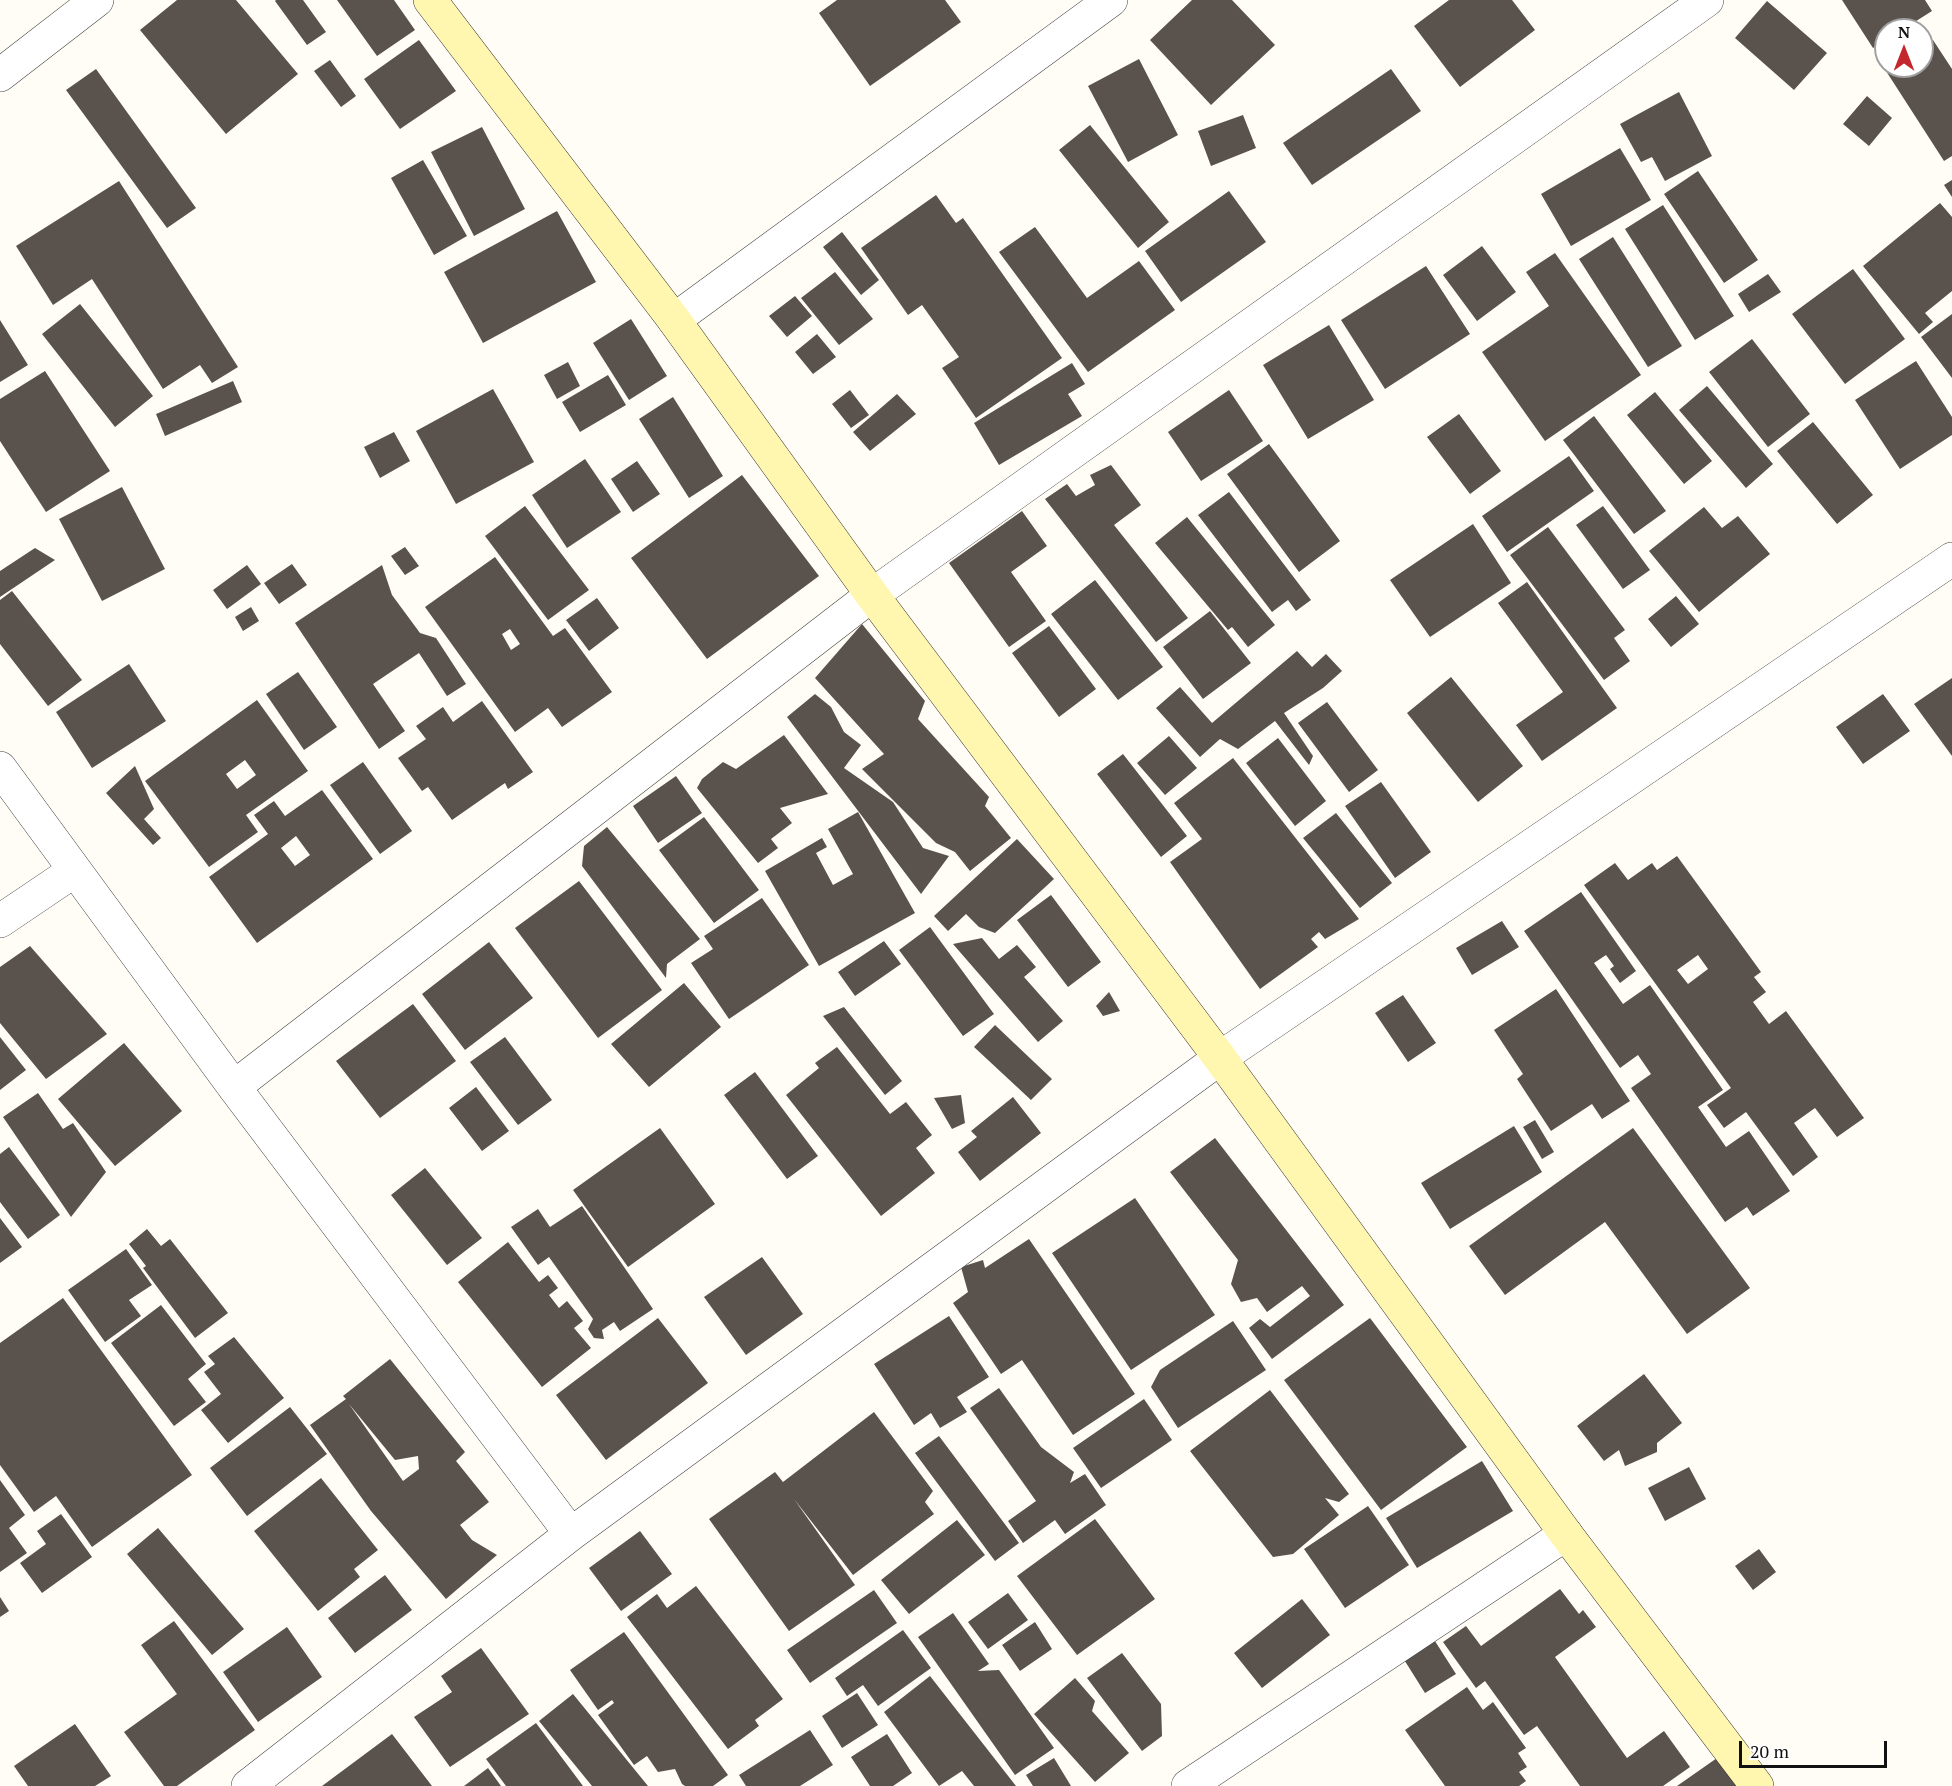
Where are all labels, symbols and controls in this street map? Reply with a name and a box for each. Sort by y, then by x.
north arrow [1874,18,1934,78]
text: N [1898,21,1910,43]
scale bar [1742,1729,1890,1767]
text: 20 m [1750,1739,1789,1763]

